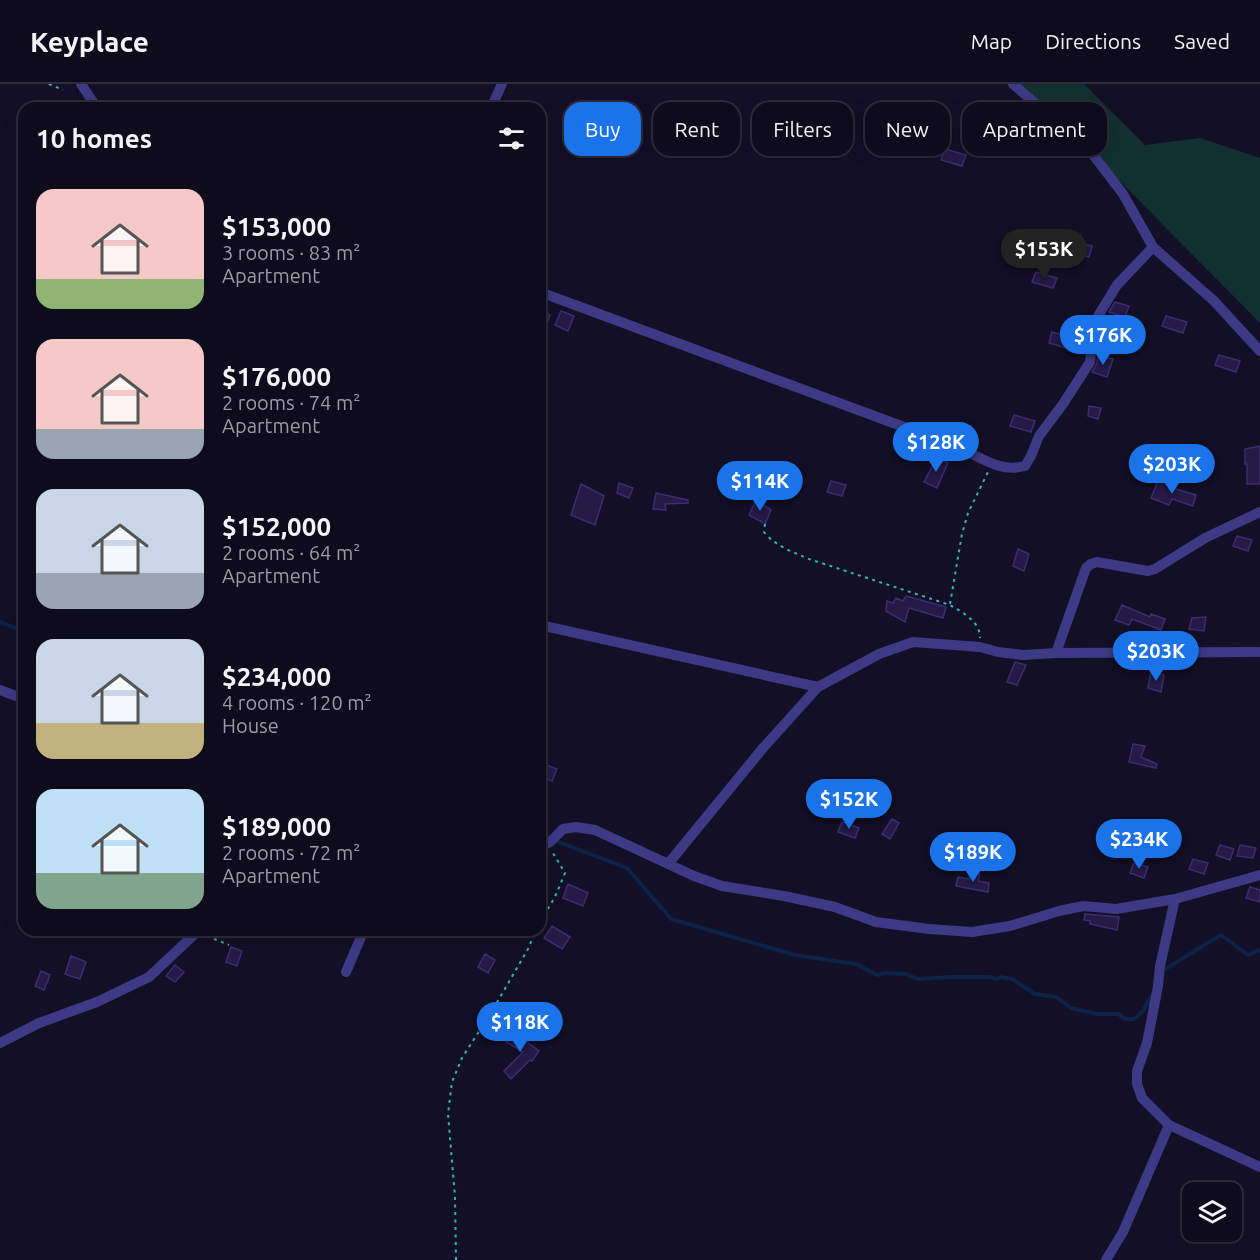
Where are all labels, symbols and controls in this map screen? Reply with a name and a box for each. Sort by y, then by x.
text: Keyplace [30,26,149,57]
text: Map [971,29,1012,53]
text: Directions [1045,29,1141,53]
text: Saved [1174,29,1230,53]
chip: Buy [564,102,641,156]
chip: Rent [653,102,740,156]
chip: Filters [752,102,853,156]
chip: New [865,102,950,156]
chip: Apartment [962,102,1107,156]
icon: filters [495,122,528,155]
text: 10 homes [36,124,152,153]
text: $153,000 [222,212,331,241]
icon: home [84,213,156,285]
pin: $153K [1002,229,1086,280]
text: $153K [1015,237,1073,260]
text: 3 rooms · 83 m² [222,241,360,264]
text: Apartment [222,264,320,287]
pin: $176K [1061,315,1145,366]
text: $176K [1074,323,1132,346]
text: $176,000 [222,362,331,391]
icon: home [84,363,156,435]
text: 2 rooms · 74 m² [222,391,360,414]
text: Apartment [222,414,320,437]
pin: $128K [894,422,978,473]
text: $128K [907,430,965,453]
pin: $203K [1130,444,1214,495]
text: $203K [1143,452,1201,475]
pin: $114K [718,461,802,512]
text: $114K [731,469,789,492]
text: $152,000 [222,512,331,541]
icon: home [84,513,156,585]
text: 2 rooms · 64 m² [222,541,360,564]
text: Apartment [222,564,320,587]
pin: $203K [1114,631,1198,682]
text: $203K [1127,639,1185,662]
text: $234,000 [222,662,331,691]
icon: home [84,663,156,735]
text: 4 rooms · 120 m² [222,691,372,714]
text: House [222,714,279,737]
pin: $152K [807,779,891,830]
text: $152K [820,787,878,810]
text: $189,000 [222,812,331,841]
icon: home [84,813,156,885]
pin: $234K [1097,819,1181,870]
text: $234K [1110,827,1168,850]
pin: $189K [931,832,1015,883]
text: $189K [944,840,1002,863]
text: 2 rooms · 72 m² [222,841,360,864]
text: Apartment [222,864,320,887]
pin: $118K [478,1002,562,1053]
text: $118K [491,1010,549,1033]
map controls [1182,1182,1242,1242]
button: layers [1182,1182,1242,1242]

